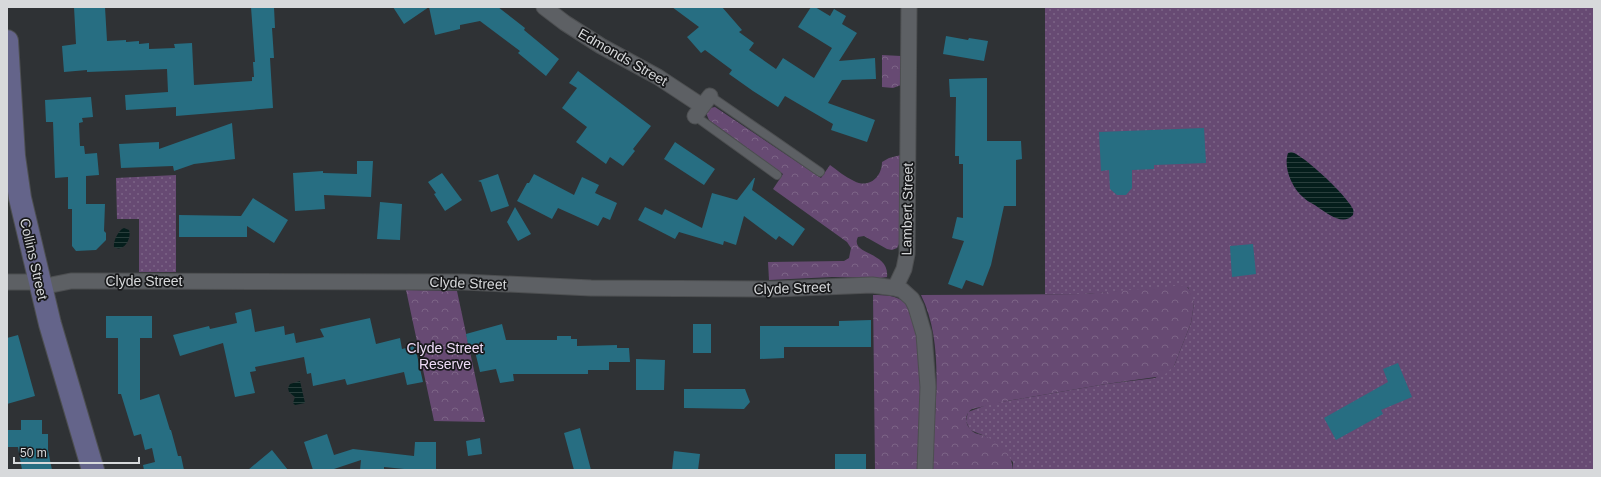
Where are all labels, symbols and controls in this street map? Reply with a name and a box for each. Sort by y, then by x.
street label: Edmonds Street [576,25,671,89]
street label: Lambert Street [898,162,916,255]
street label: Collins Street [17,217,51,301]
street label: Clyde Street [105,273,183,289]
street label: Clyde Street [429,274,507,292]
street label: Clyde Street [753,279,831,297]
park label: Clyde Street Reserve [406,340,484,372]
scale bar [14,439,139,465]
text: 50 m [20,446,47,460]

